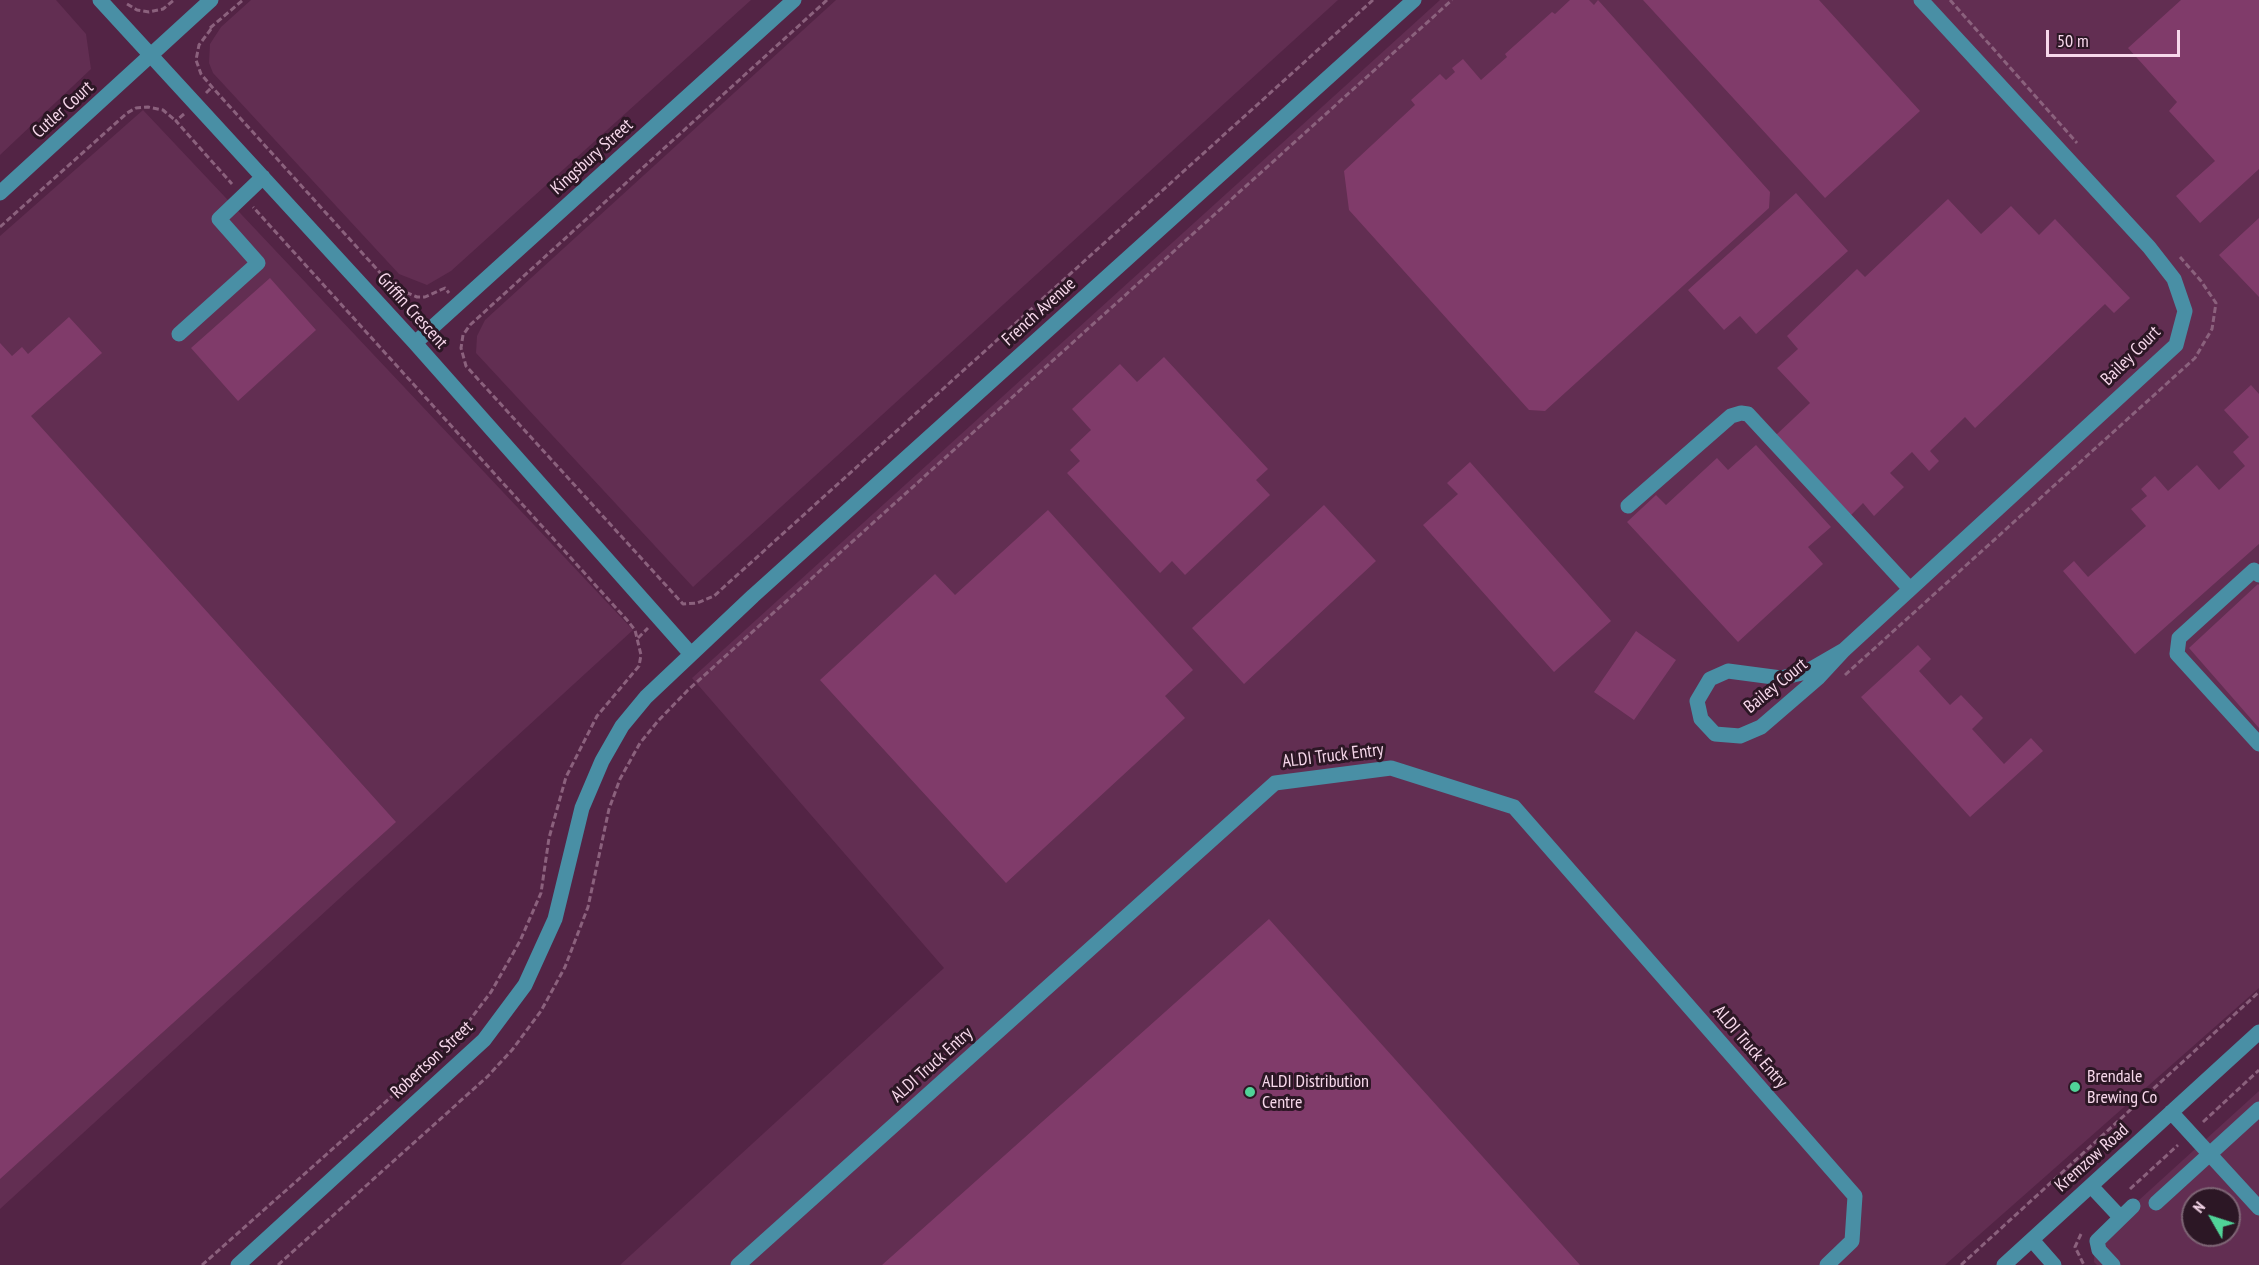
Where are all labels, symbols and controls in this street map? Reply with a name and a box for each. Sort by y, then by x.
scale bar [2049,18,2182,56]
text: 50 m [2057,29,2089,52]
street label: Cutler Court [28,77,98,143]
street label: Kingsbury Street [547,115,637,199]
street label: Griffin Crescent [372,269,452,353]
street label: French Avenue [998,273,1080,351]
street label: Bailey Court [2097,322,2165,390]
street label: Bailey Court [1740,654,1812,718]
street label: ALDI Truck Entry [1281,739,1385,773]
street label: ALDI Truck Entry [1708,1001,1792,1093]
street label: Robertson Street [387,1017,477,1103]
street label: ALDI Truck Entry [887,1023,977,1107]
place label: Brendale Brewing Co [2087,1066,2157,1108]
place label: ALDI Distribution Centre [1262,1071,1369,1114]
marker: Brendale Brewing Co [2068,1080,2082,1094]
marker: ALDI Distribution Centre [1243,1085,1257,1099]
street label: Kremzow Road [2051,1119,2133,1197]
north arrow [2181,1187,2241,1247]
text: N [2188,1197,2209,1217]

